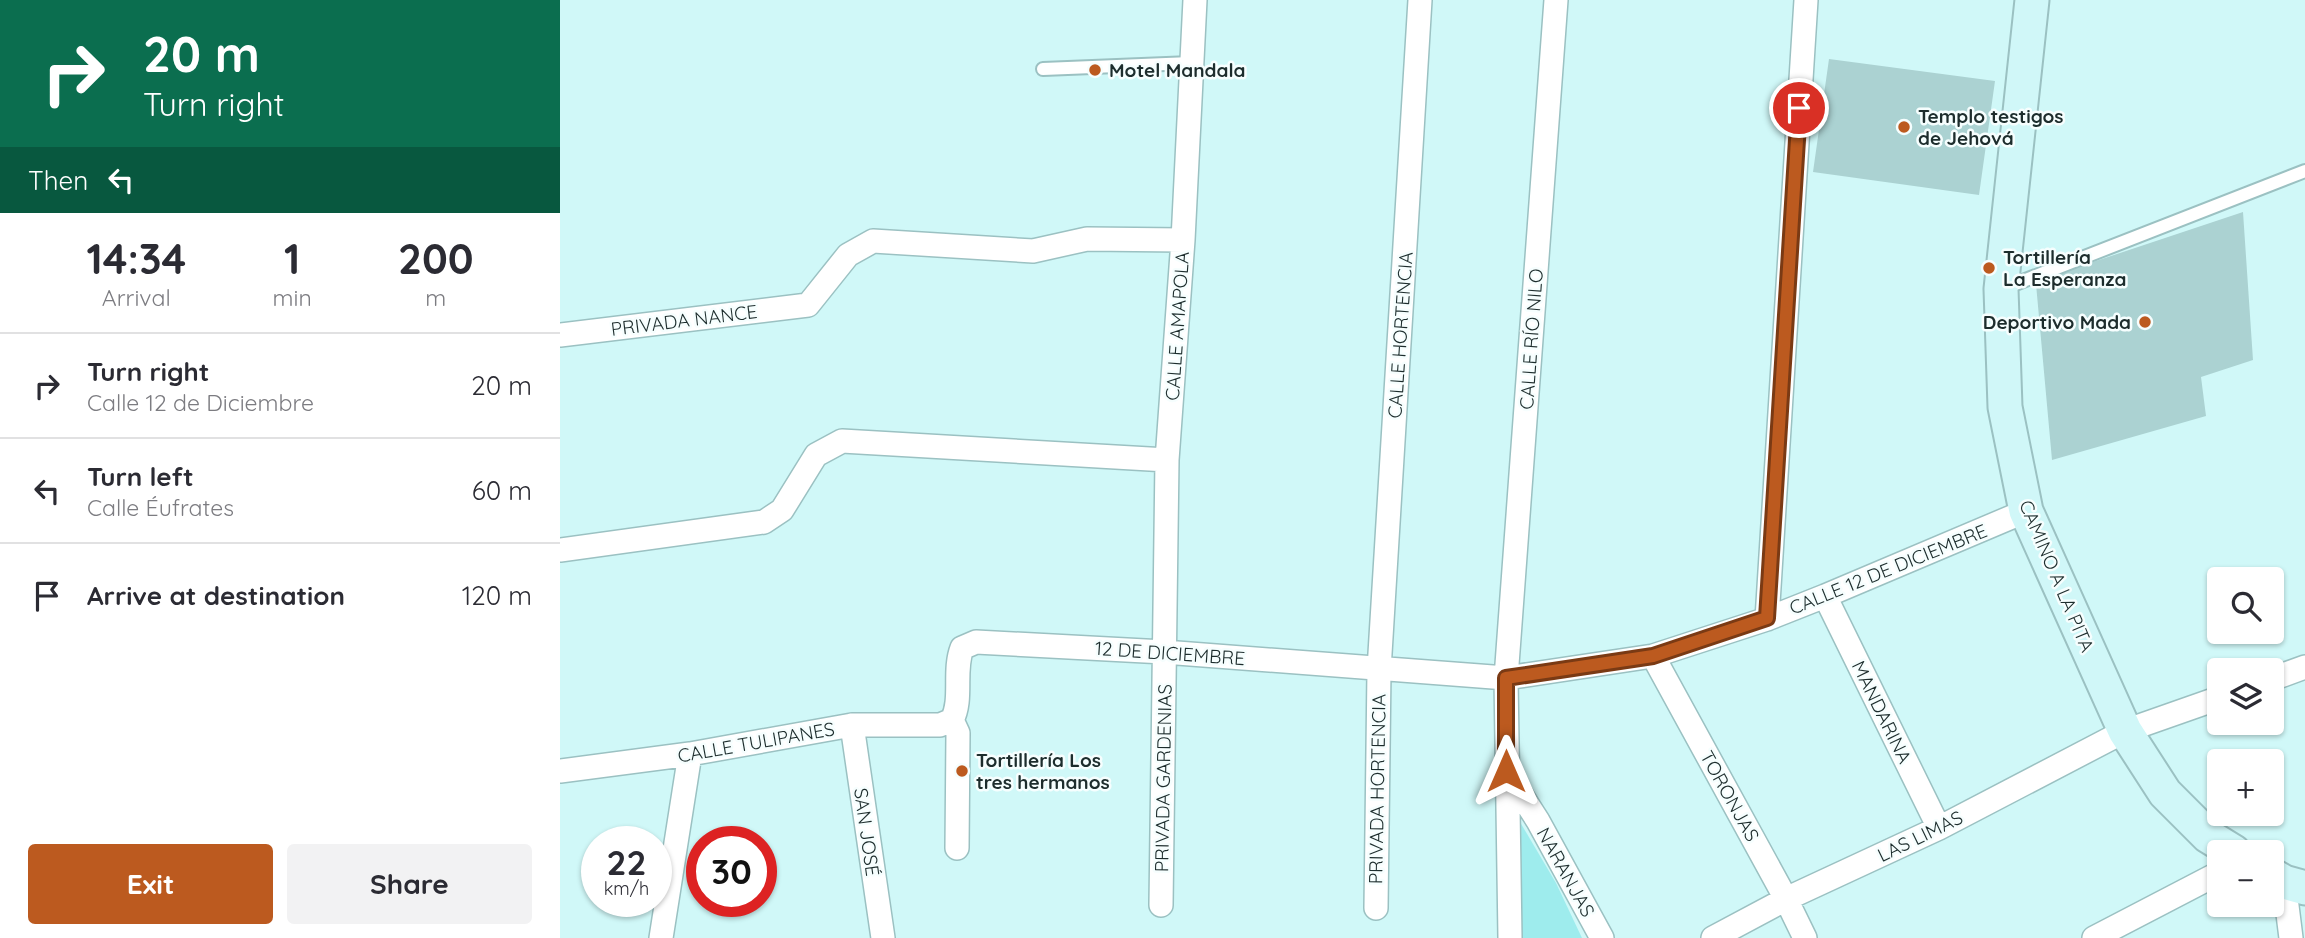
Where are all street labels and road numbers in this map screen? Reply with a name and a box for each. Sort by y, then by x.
street label: CALLE AMAPOLA [1160,251,1194,401]
street label: CALLE HORTENCIA [1382,251,1418,419]
street label: CALLE RÍO NILO [1514,268,1548,410]
street label: PRIVADA NANCE [609,299,759,341]
street label: CAMINO A LA PITA [2014,496,2100,656]
street label: CALLE 12 DE DICIEMBRE [1786,518,1990,620]
street label: 12 DE DICIEMBRE [1094,636,1246,670]
street label: MANDARINA [1847,657,1917,767]
street label: PRIVADA GARDENIAS [1149,684,1177,872]
street label: PRIVADA HORTENCIA [1363,694,1391,884]
street label: CALLE TULIPANES [676,716,836,768]
street label: TORONJAS [1695,746,1765,846]
street label: SAN JOSÉ [849,786,885,878]
street label: LAS LIMAS [1873,805,1967,867]
street label: NARANJAS [1532,823,1600,921]

